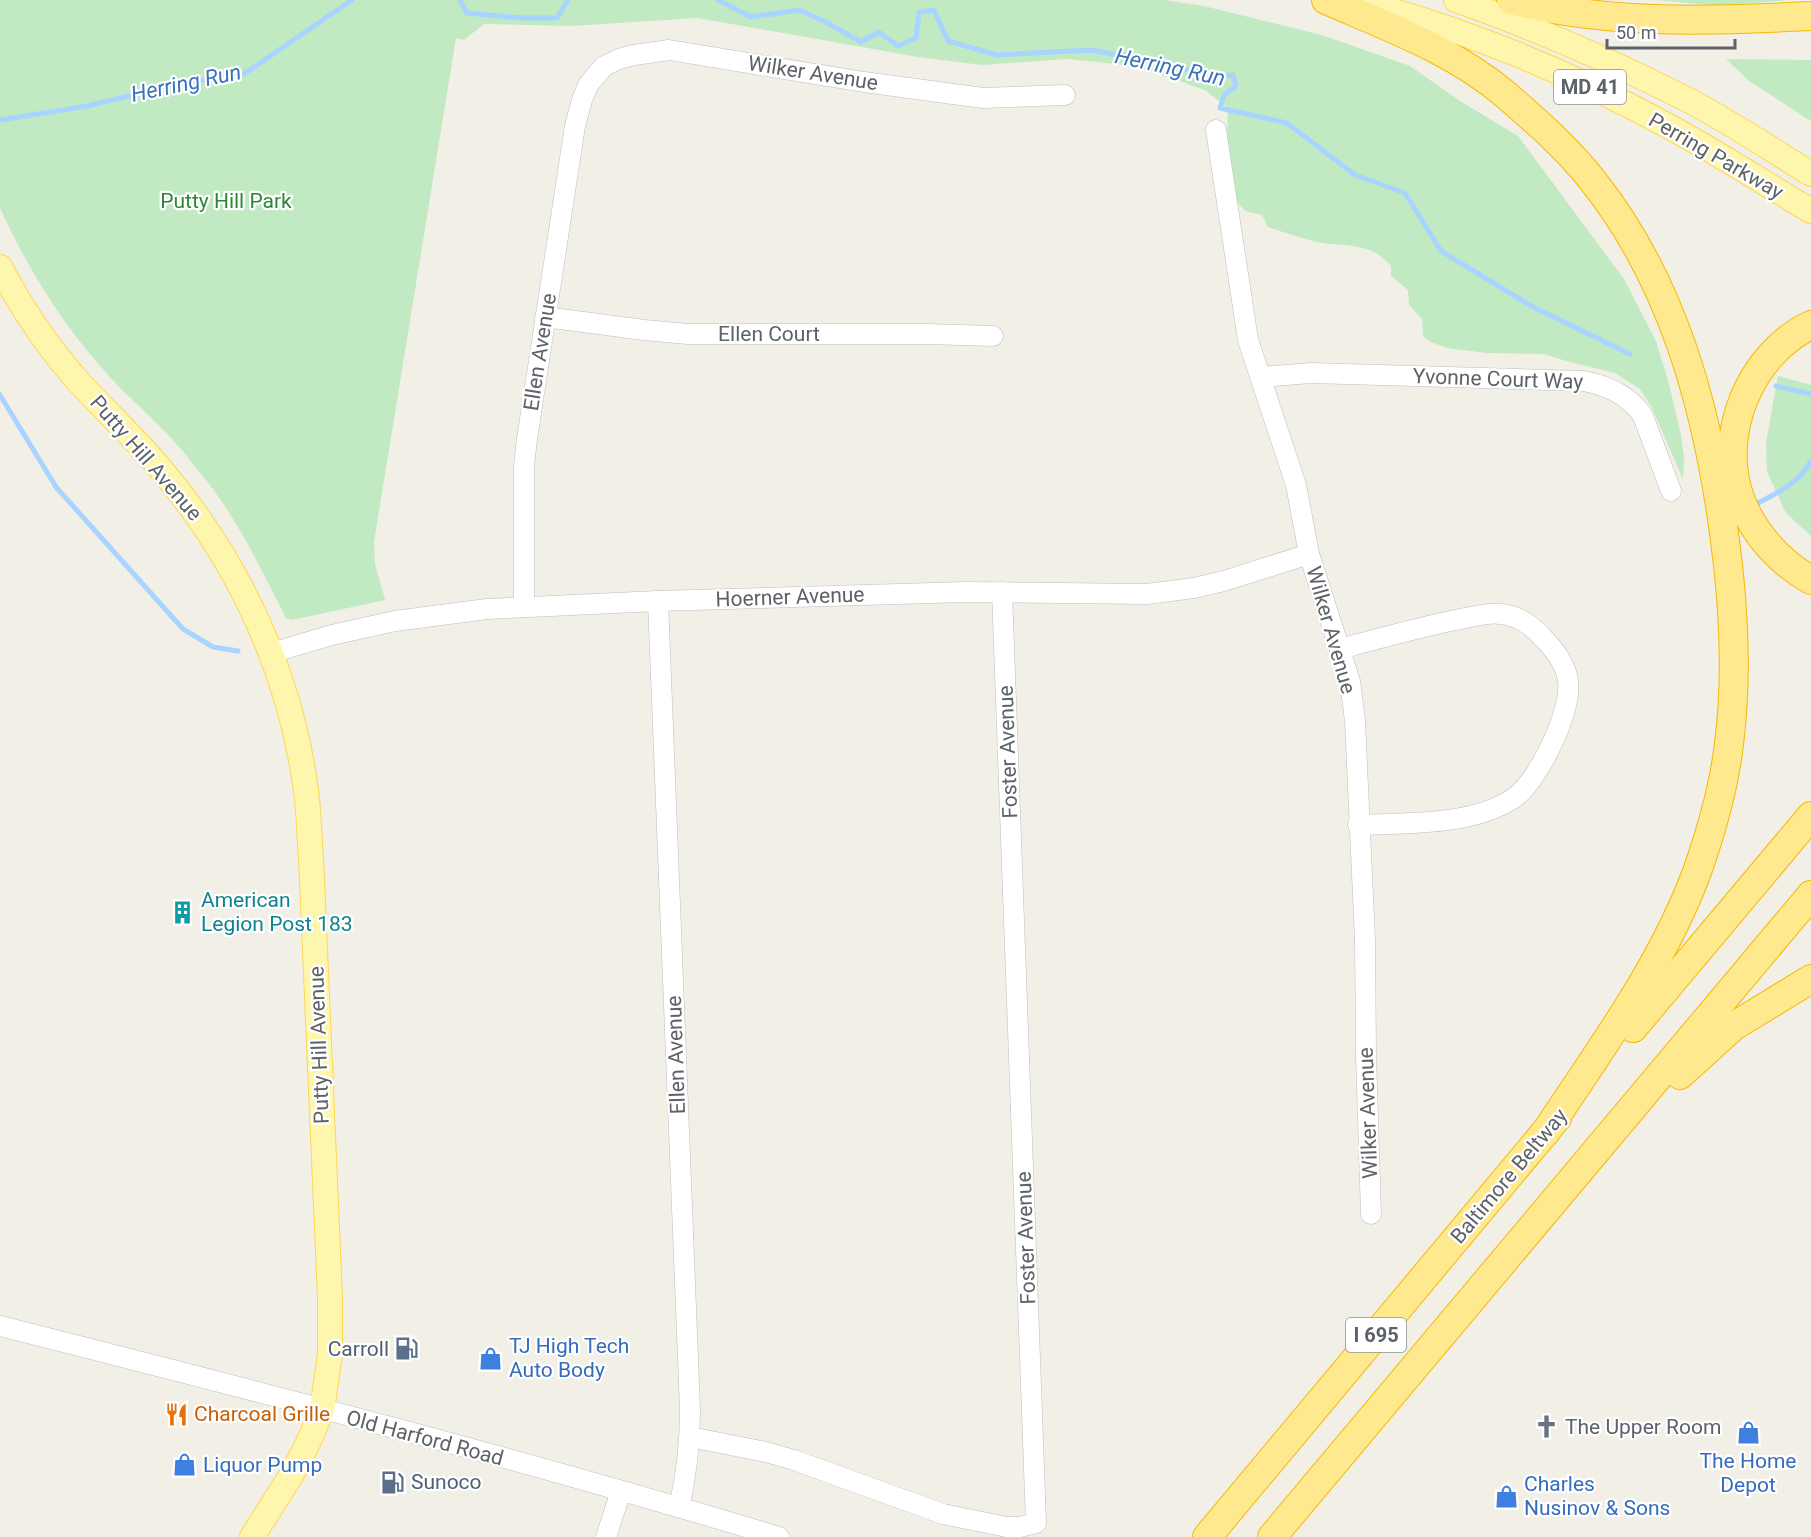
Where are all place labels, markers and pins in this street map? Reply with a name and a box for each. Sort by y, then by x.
place label: American Legion Post 183 [201,888,353,936]
building icon: American Legion Post 183 [170,899,196,925]
place label: TJ High Tech Auto Body [509,1334,629,1382]
fuel station icon: Carroll [394,1336,420,1362]
place label: Carroll [328,1337,389,1361]
shop icon: TJ High Tech Auto Body [478,1345,504,1371]
restaurant icon: Charcoal Grille [163,1401,189,1427]
place label: Charcoal Grille [194,1402,330,1426]
church icon: The Upper Room [1534,1414,1560,1440]
place label: The Upper Room [1565,1415,1721,1439]
shop icon: The Home Depot [1735,1420,1761,1446]
place label: The Home Depot [1700,1449,1796,1497]
shop icon: Liquor Pump [172,1452,198,1478]
place label: Liquor Pump [203,1453,322,1477]
fuel station icon: Sunoco [380,1469,406,1495]
place label: Sunoco [411,1470,482,1494]
place label: Charles Nusinov & Sons [1524,1472,1670,1520]
shop icon: Charles Nusinov & Sons [1493,1483,1519,1509]

